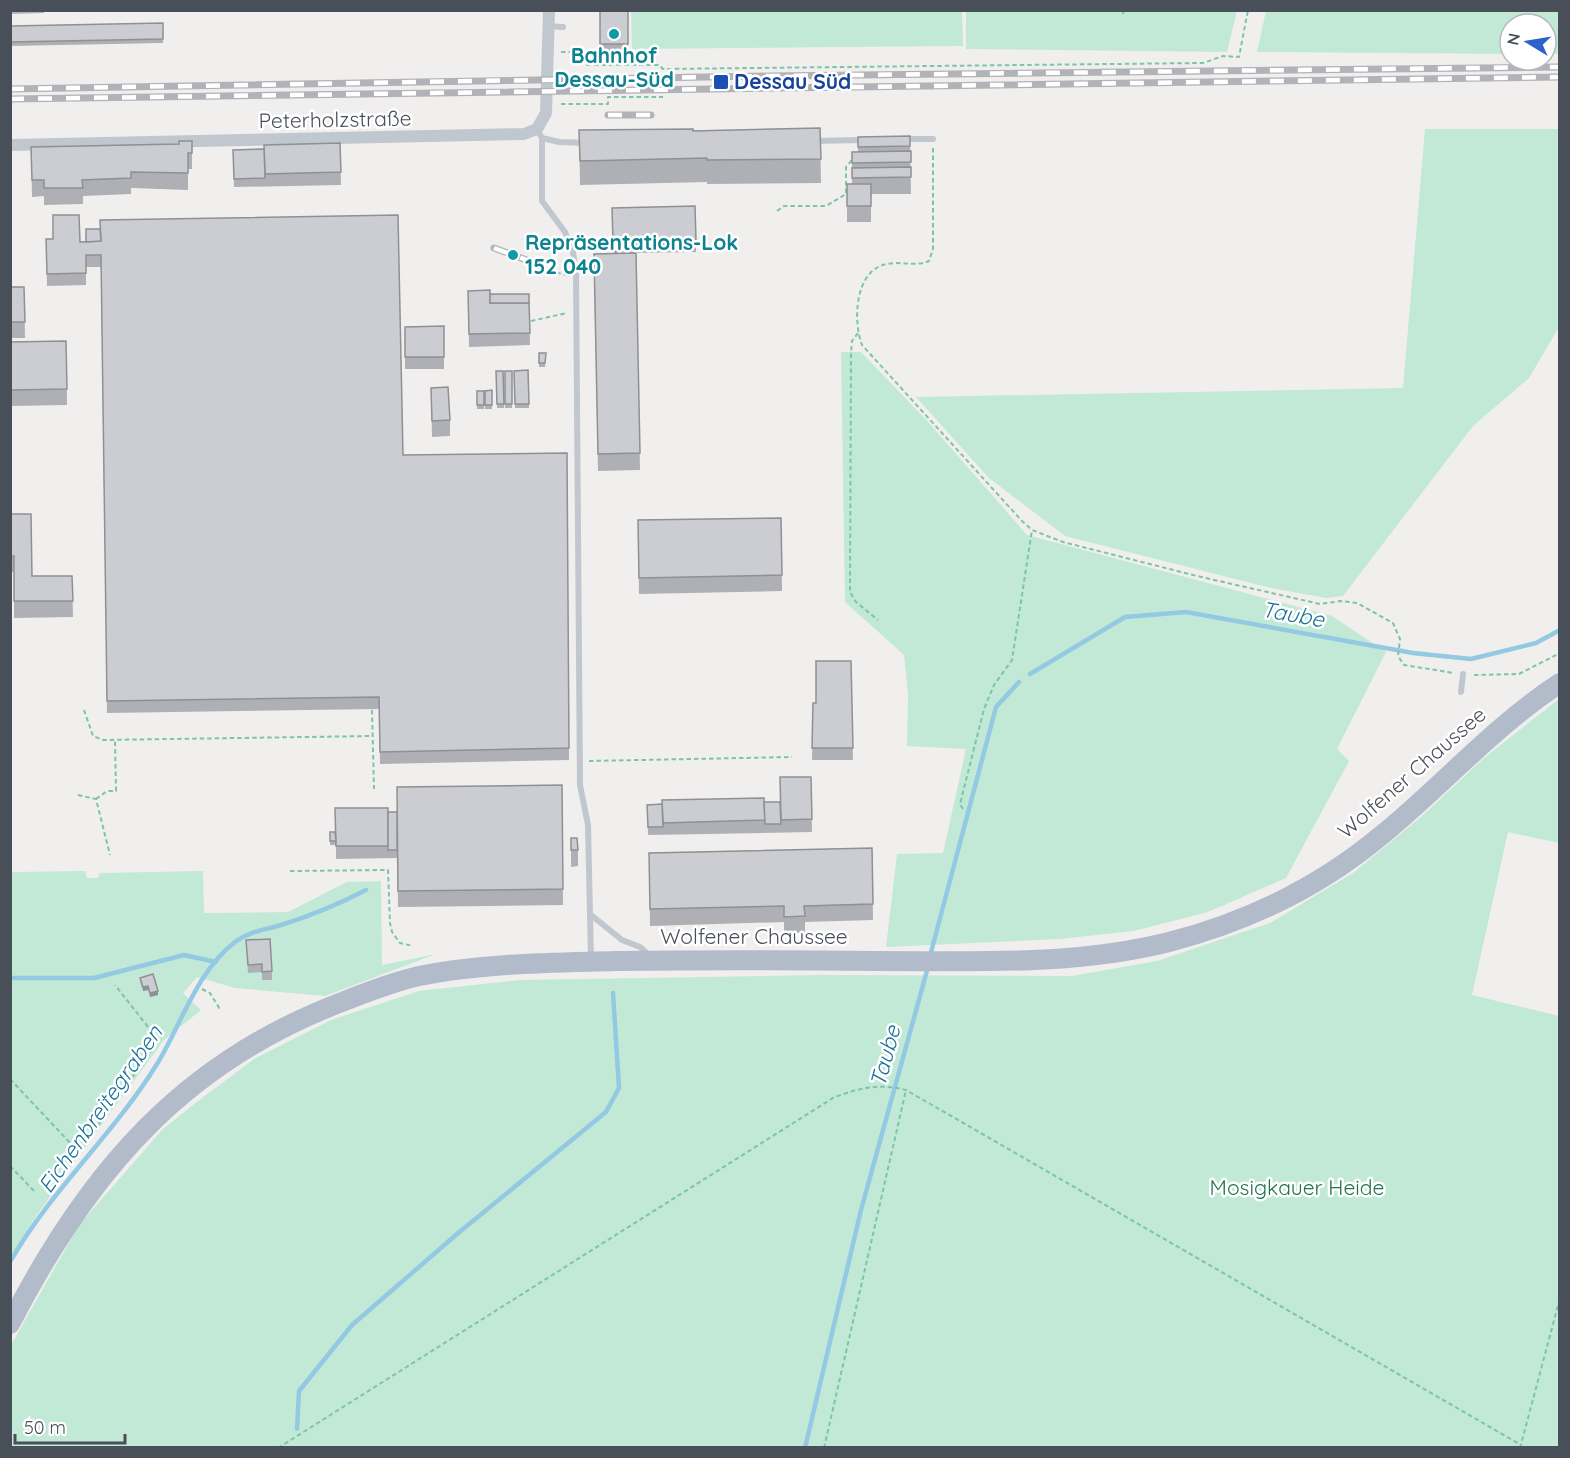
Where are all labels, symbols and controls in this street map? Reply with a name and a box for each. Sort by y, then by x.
north arrow [1498,12,1558,72]
marker: Bahnhof Dessau-Süd [607,27,621,41]
text: N [1502,31,1524,47]
place label: Bahnhof Dessau-Süd [554,42,674,92]
place label: Dessau Süd [734,68,851,94]
marker: Dessau Süd [712,73,730,91]
street label: Peterholzstraße [258,105,412,133]
place label: Repräsentations-Lok 152 040 [525,229,738,279]
marker: Repräsentations-Lok 152 040 [506,248,520,262]
water label: Taube [1260,595,1328,633]
street label: Wolfener Chaussee [1332,701,1491,844]
street label: Wolfener Chaussee [660,923,848,949]
water label: Eichenbreitegraben [32,1019,169,1198]
water label: Taube [863,1021,907,1090]
park label: Mosigkauer Heide [1210,1174,1384,1200]
scale bar [15,1407,124,1445]
text: 50 m [24,1416,66,1439]

